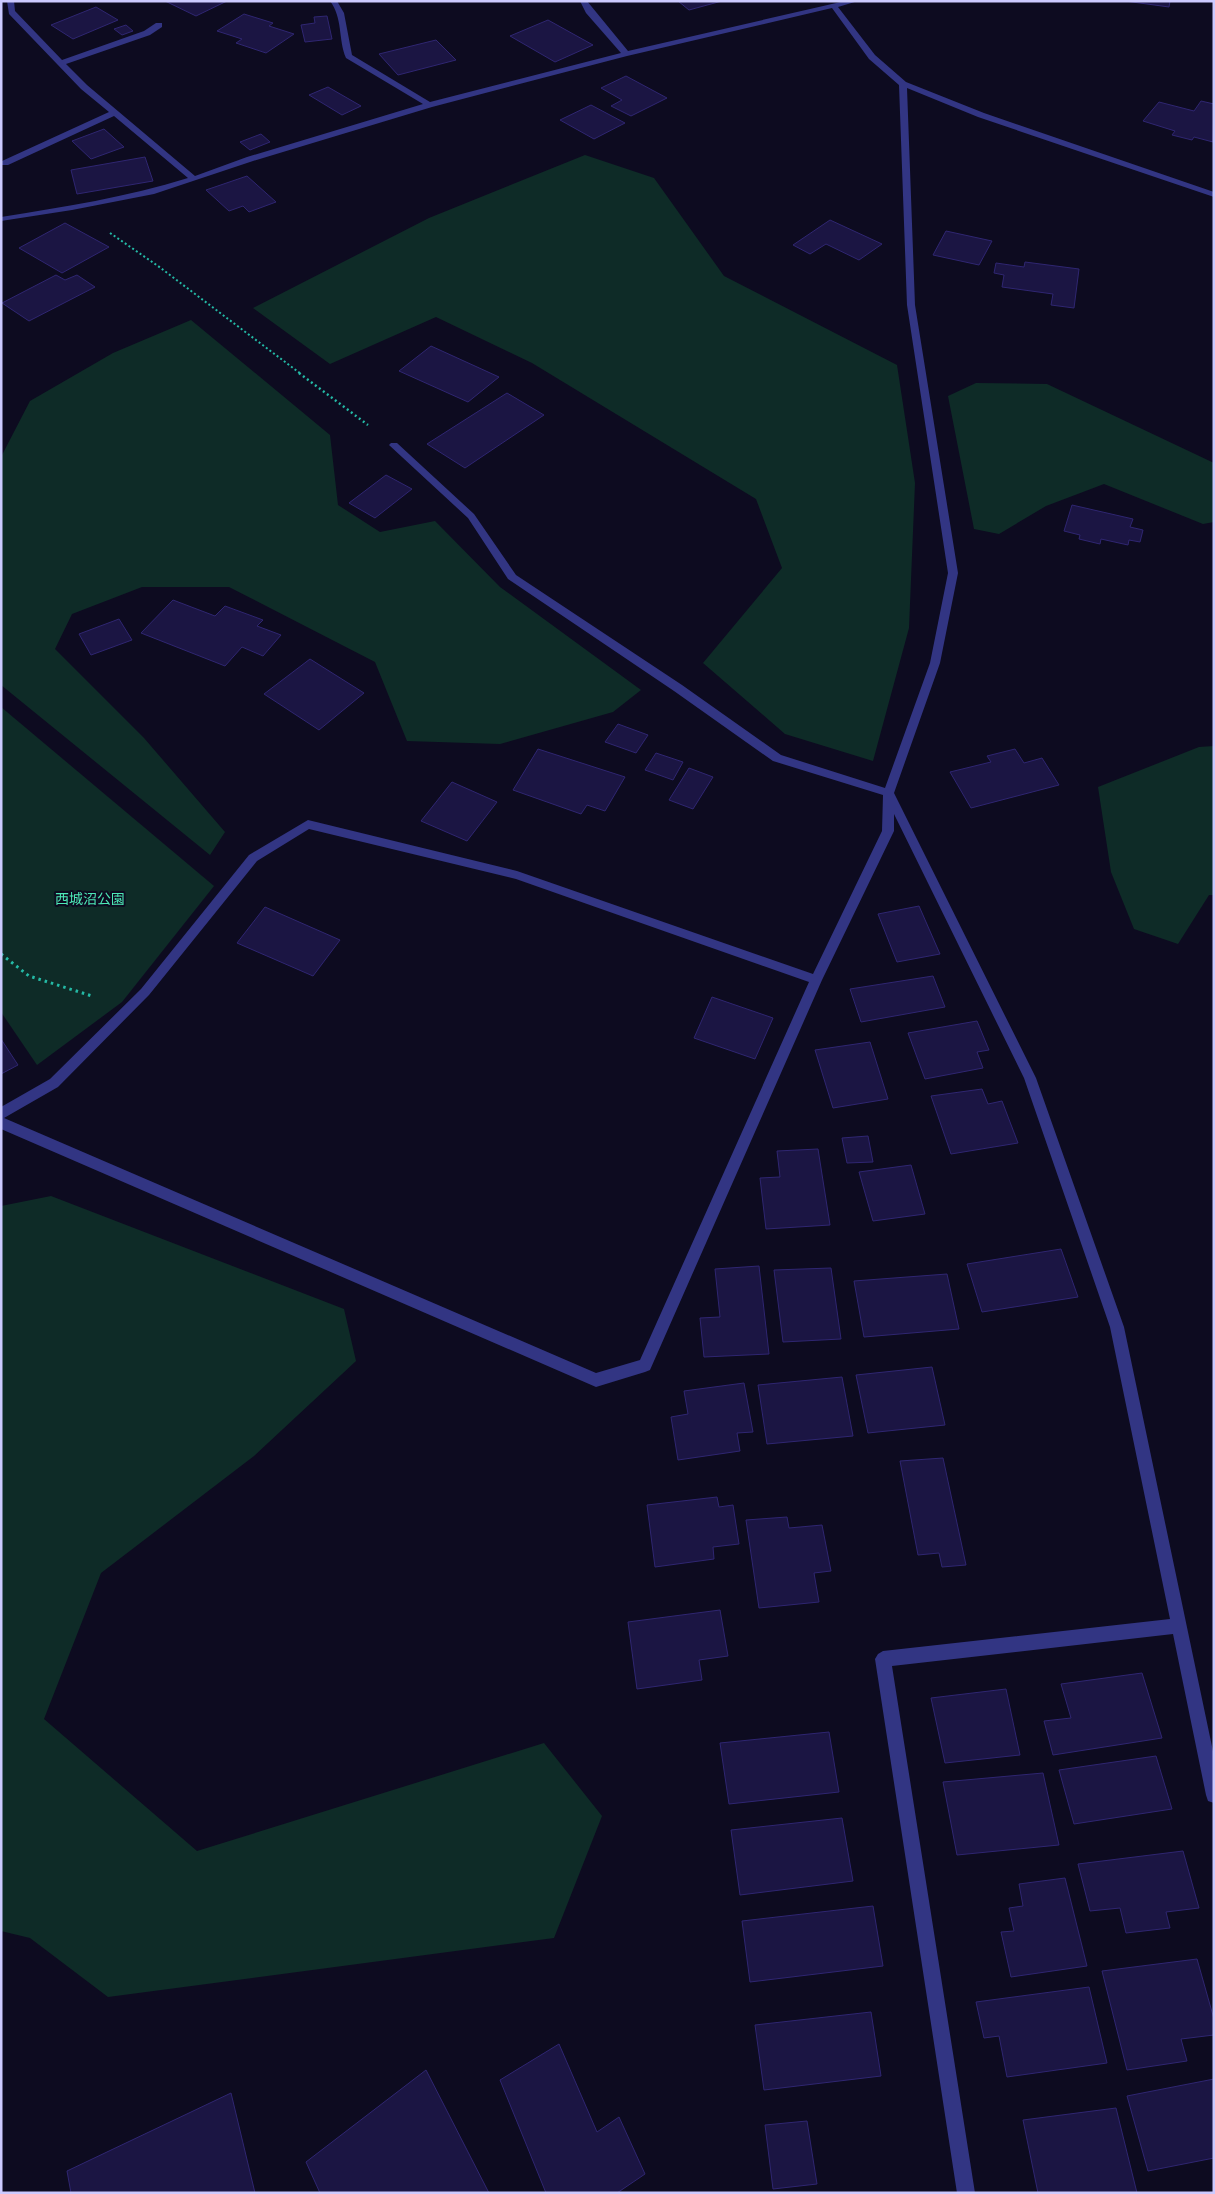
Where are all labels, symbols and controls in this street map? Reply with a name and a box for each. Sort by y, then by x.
park label: 西城沼公園 [55,890,125,908]

